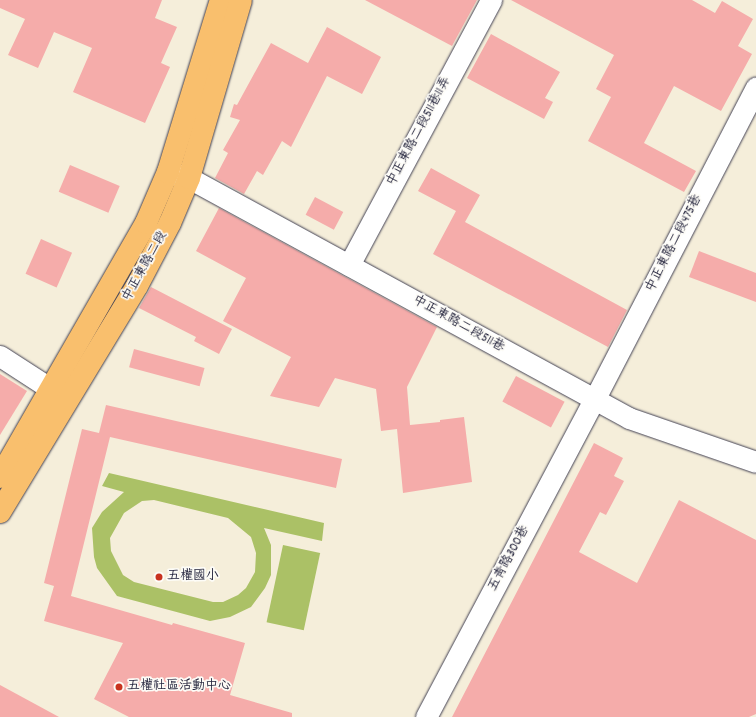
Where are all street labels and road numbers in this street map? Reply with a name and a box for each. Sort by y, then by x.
street label: 中正東路二段511巷11弄 [385,75,455,189]
street label: 中正東路二段475巷 [644,193,706,295]
street label: 中正東路二段 [120,229,172,305]
street label: 中正東路二段511巷 [409,293,507,357]
street label: 五青路300巷 [486,524,534,594]

